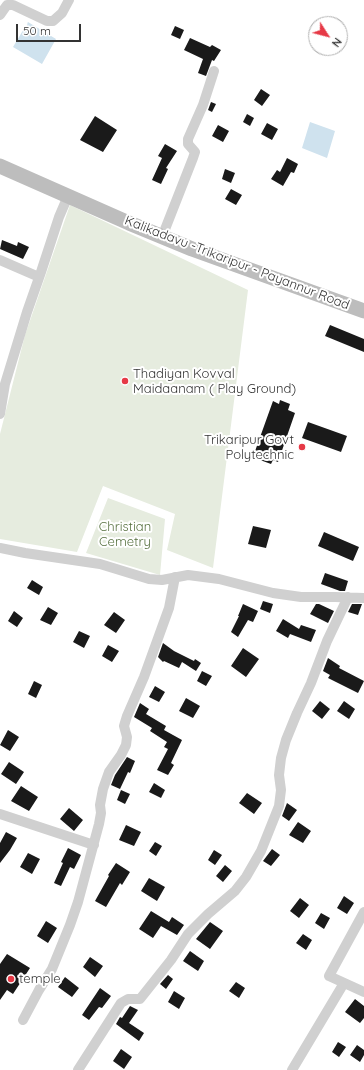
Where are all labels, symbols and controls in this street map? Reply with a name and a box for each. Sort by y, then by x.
scale bar [18,16,83,42]
north arrow [308,16,348,56]
text: 50 m [23,23,51,38]
text: N [329,35,345,50]
street label: Kalikadavu -Trikaripur - Payannur Road [122,213,352,313]
place label: Thadiyan Kovval Maidaanam ( Play Ground) [133,366,296,397]
marker: Thadiyan Kovval Maidaanam ( Play Ground) [120,376,130,386]
place label: Trikaripur Govt Polytechnic [204,432,294,463]
marker: Trikaripur Govt Polytechnic [297,442,307,452]
park label: Christian Cemetry [99,519,151,550]
place label: temple [19,971,61,987]
marker: temple [6,974,16,984]

